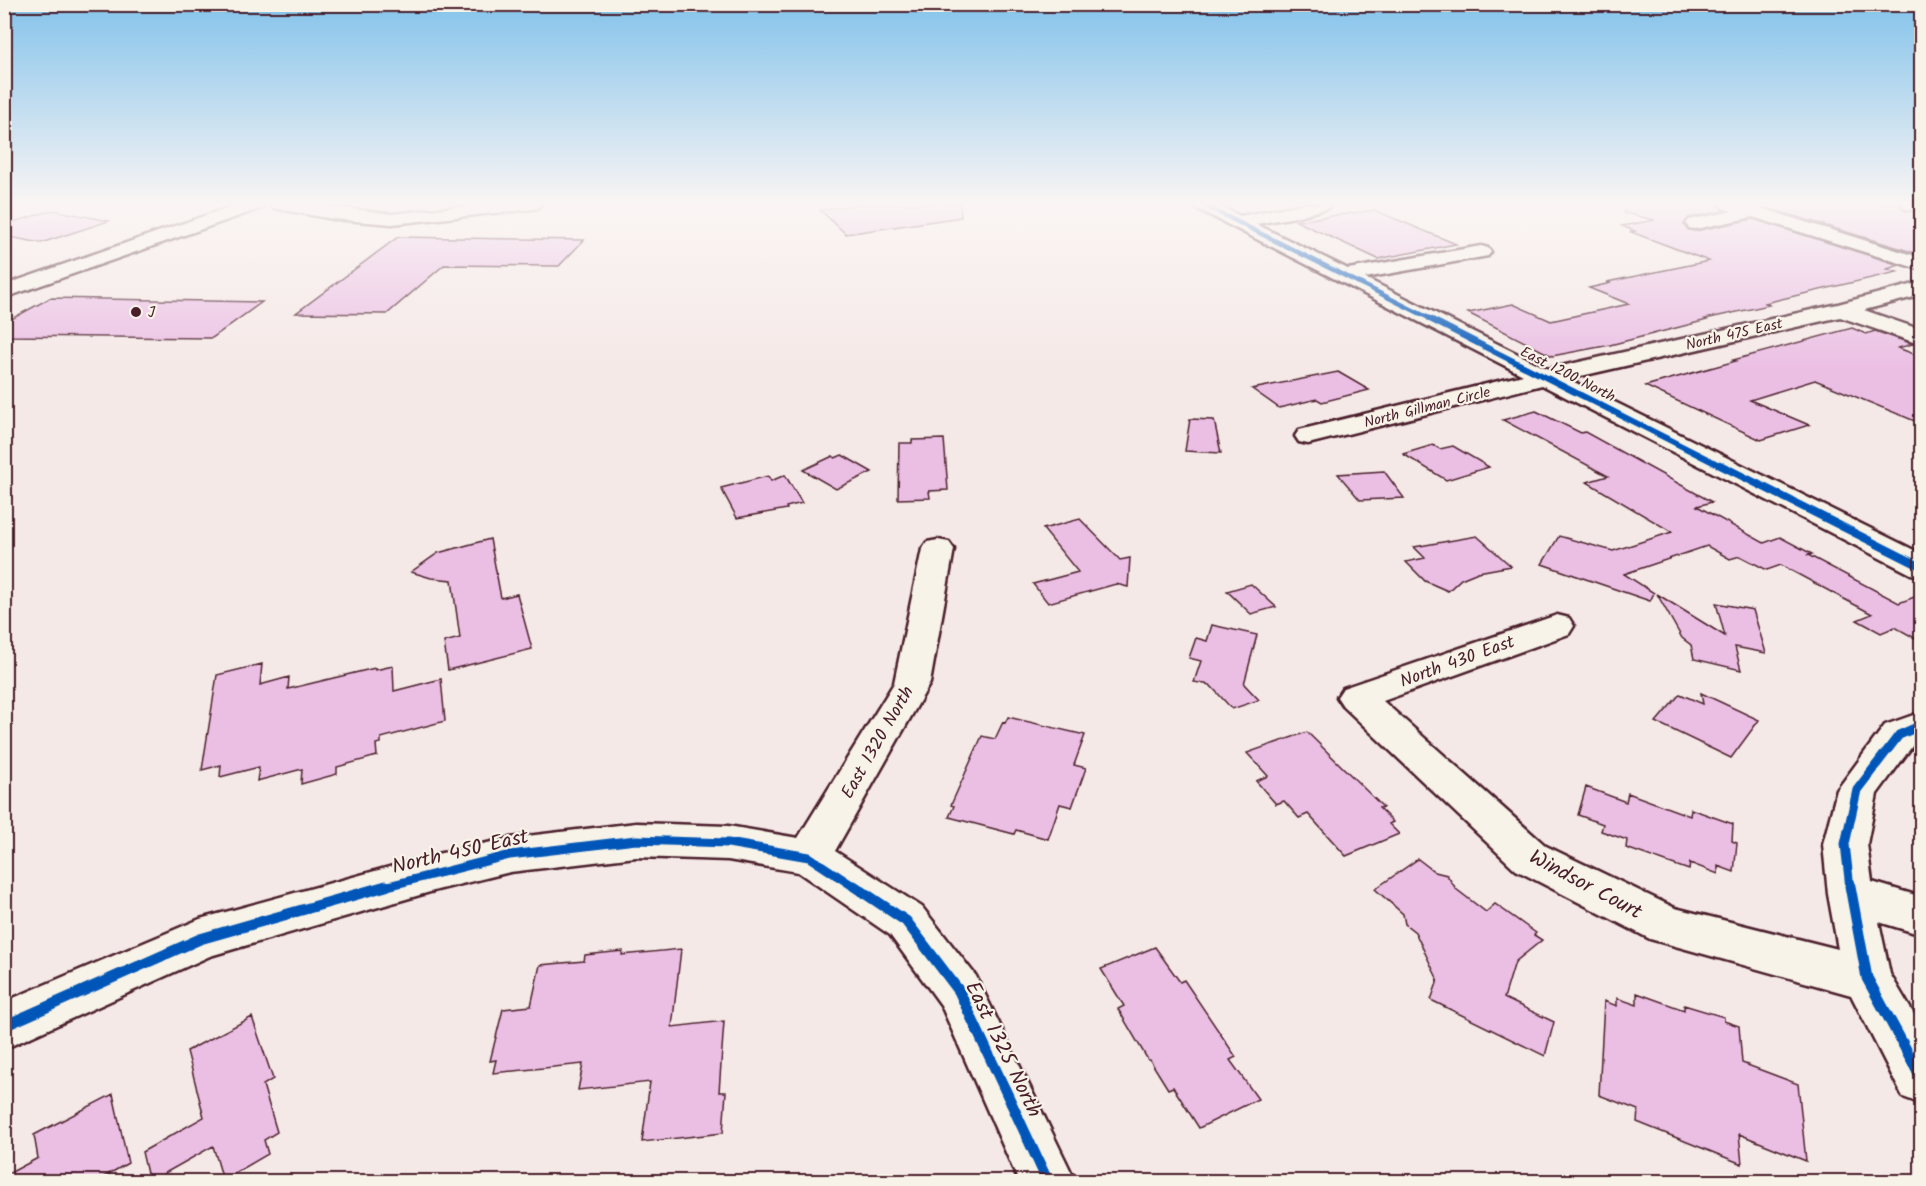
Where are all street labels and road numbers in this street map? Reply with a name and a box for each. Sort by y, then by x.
street label: North 475 East [1683,312,1785,358]
street label: East 1200 North [1516,341,1619,409]
street label: North Gillman Circle [1362,381,1493,435]
street label: North 430 East [1396,628,1520,697]
street label: East 1320 North [834,681,922,805]
street label: North 450 East [389,821,533,884]
street label: Windsor Court [1523,842,1649,929]
street label: East 1325 North [955,976,1050,1123]

